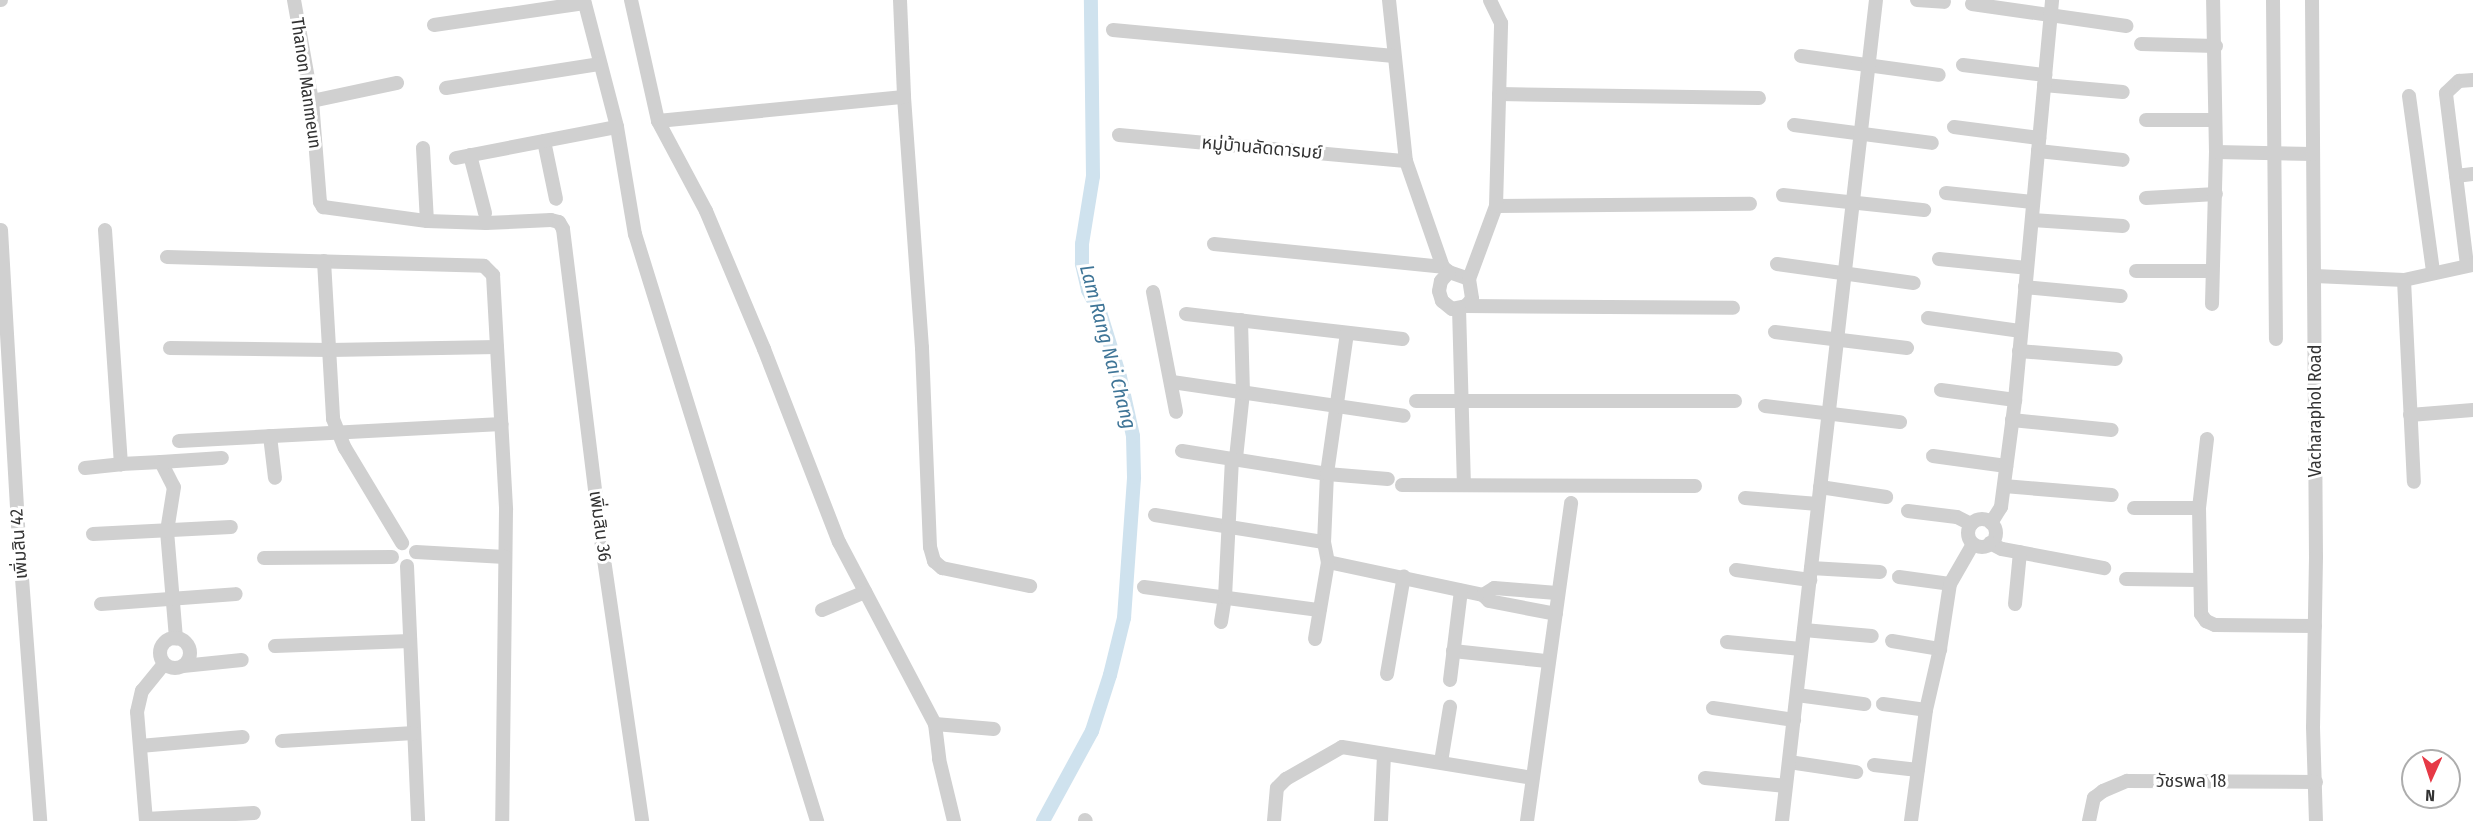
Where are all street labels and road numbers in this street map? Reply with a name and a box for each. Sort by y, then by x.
street label: Thanon Manmeun [286,16,326,150]
street label: หมู่บ้านลัดดารมย์ [1201,132,1323,164]
street label: Vacharaphol Road [2304,345,2326,477]
street label: เพิ่มสิน 36 [584,489,616,563]
street label: เพิ่มสิน 42 [6,508,32,580]
street label: วัชรพล 18 [2156,770,2226,792]

